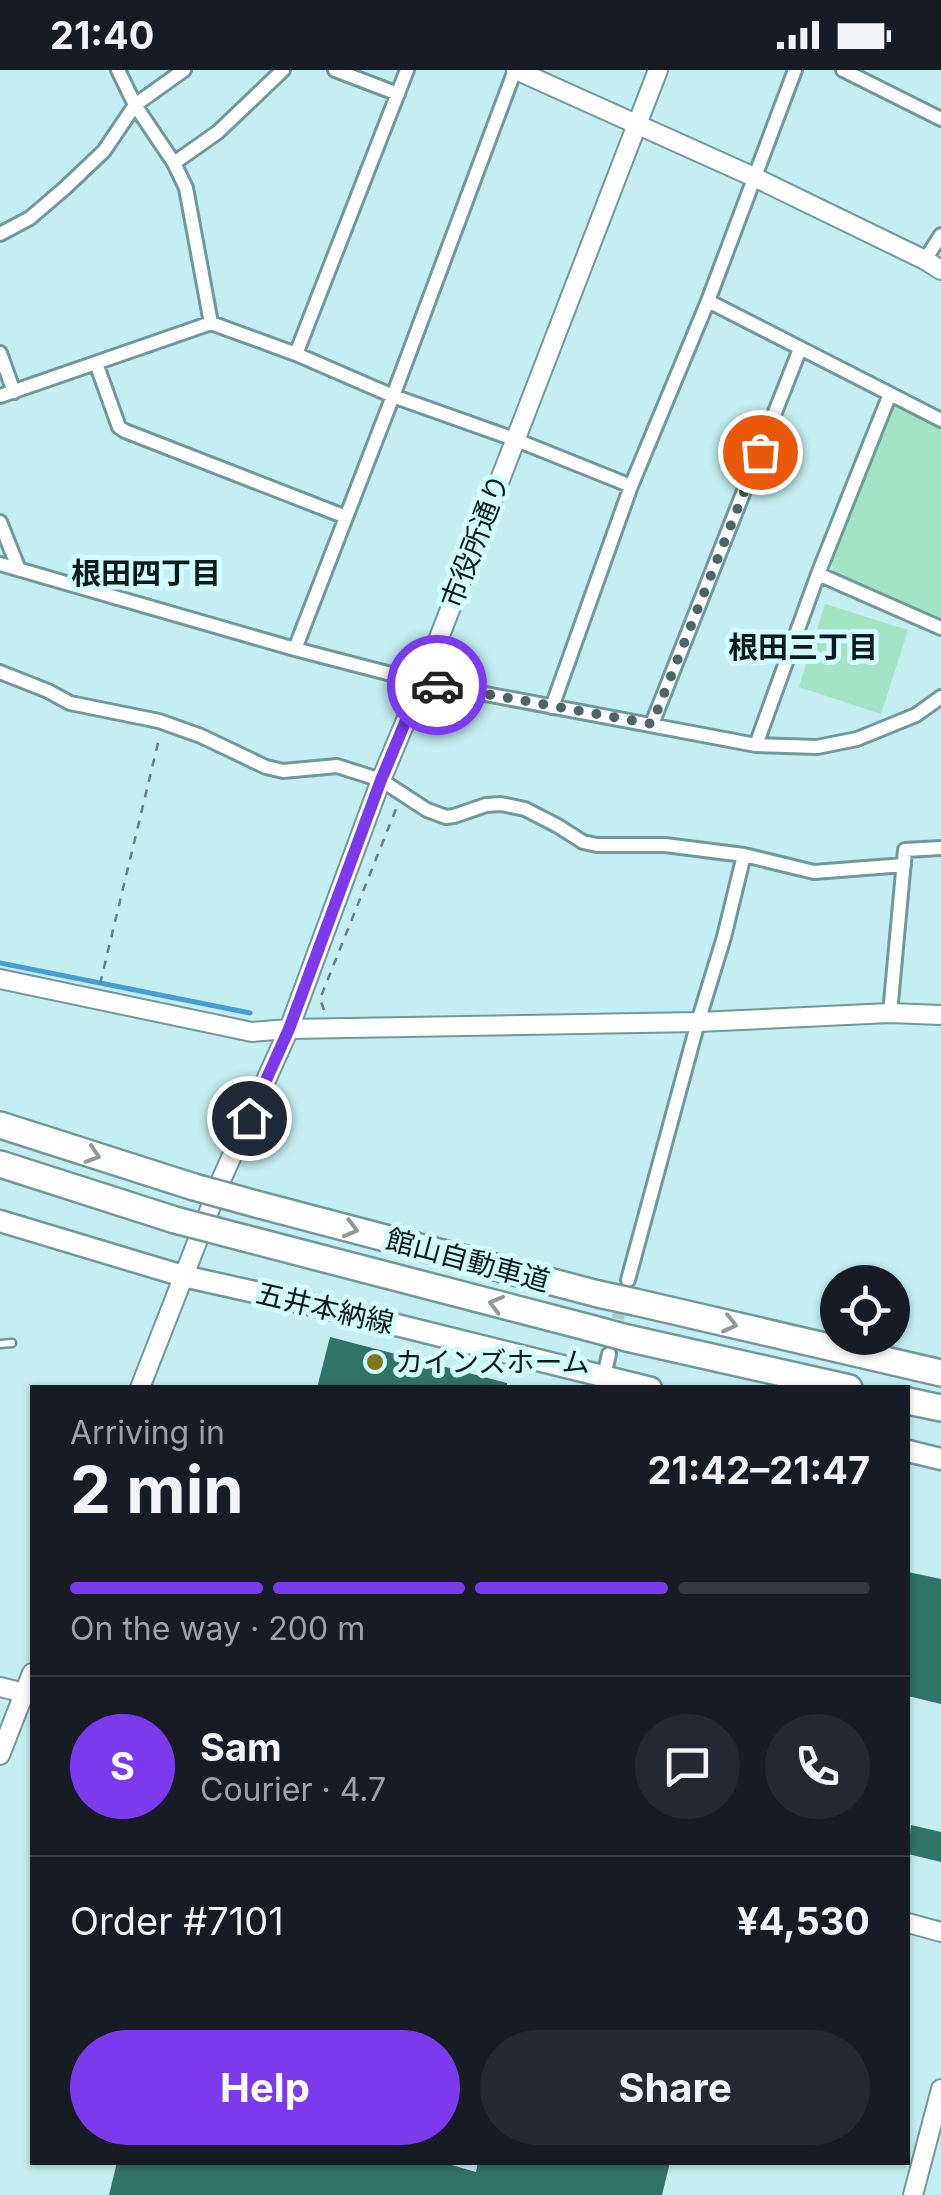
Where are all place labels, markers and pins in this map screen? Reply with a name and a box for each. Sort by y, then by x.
pin [718,410,803,495]
pin [207,1076,292,1161]
place label: カインズホーム [395,1345,590,1379]
marker: カインズホーム [364,1351,386,1373]

